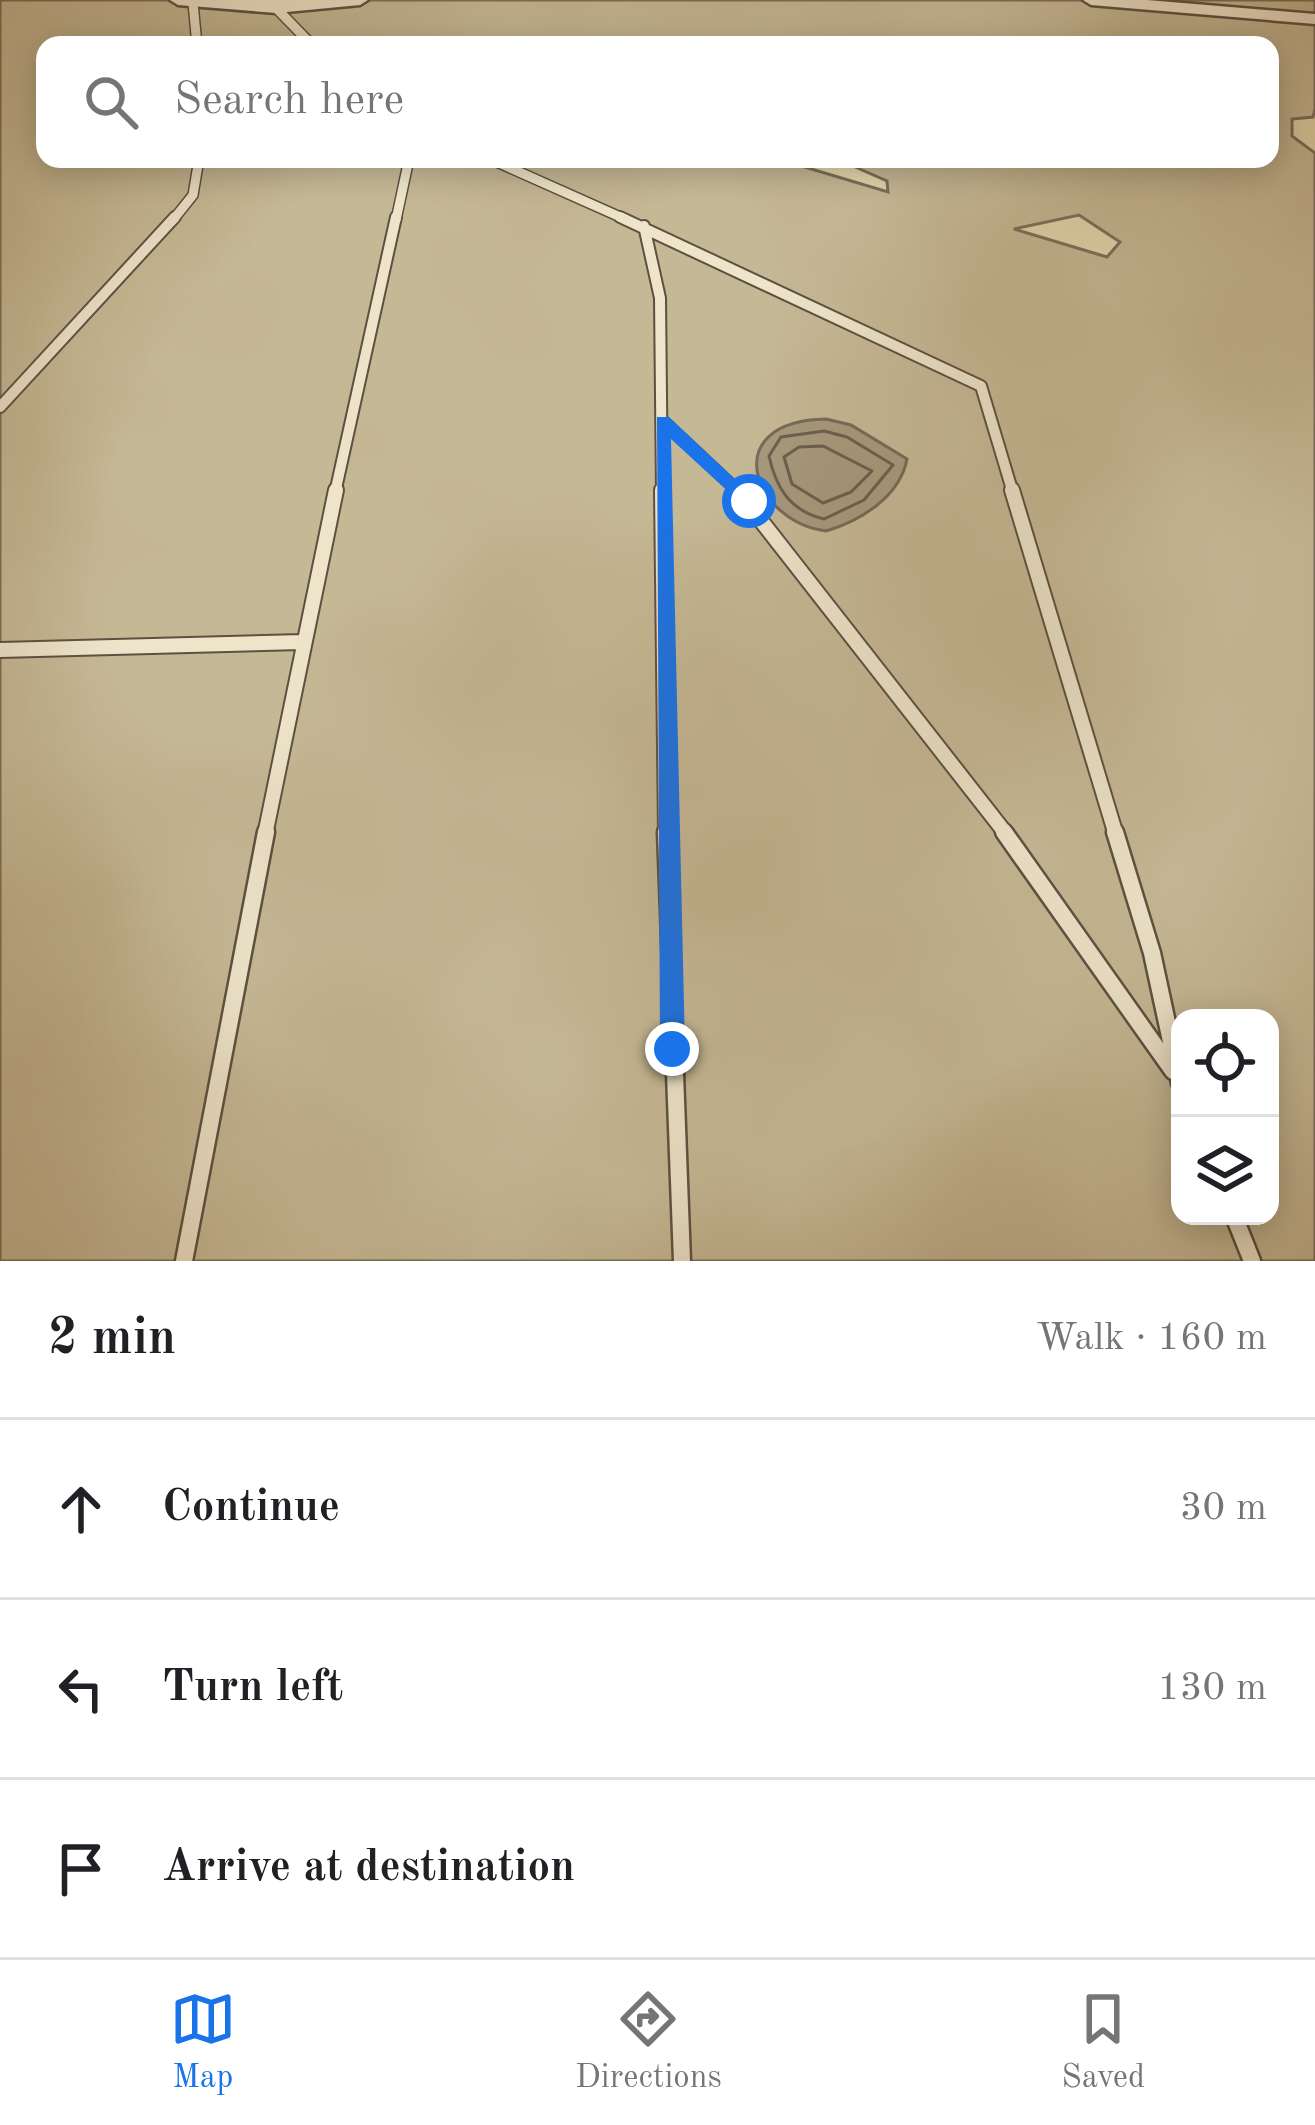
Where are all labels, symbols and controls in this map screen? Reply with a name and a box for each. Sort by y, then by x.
search box [36,36,1279,168]
icon: search [78,69,144,135]
text: Search here [174,79,404,124]
route start [722,474,776,528]
map controls [1171,1009,1279,1225]
button: locate [1171,1009,1279,1117]
route end [645,1022,699,1076]
button: layers [1171,1117,1279,1225]
text: 2 min [48,1314,176,1365]
text: Walk · 160 m [1036,1319,1267,1358]
icon: ahead [48,1476,114,1542]
text: Continue [162,1486,340,1531]
text: 30 m [1180,1489,1267,1528]
icon: left [48,1656,114,1722]
text: Turn left [162,1666,343,1711]
text: 130 m [1157,1669,1267,1708]
icon: arrive [48,1836,114,1902]
text: Arrive at destination [162,1846,575,1891]
tab: Map [170,1986,236,2099]
tab: Directions [575,1986,722,2099]
tab: Saved [1061,1986,1145,2099]

